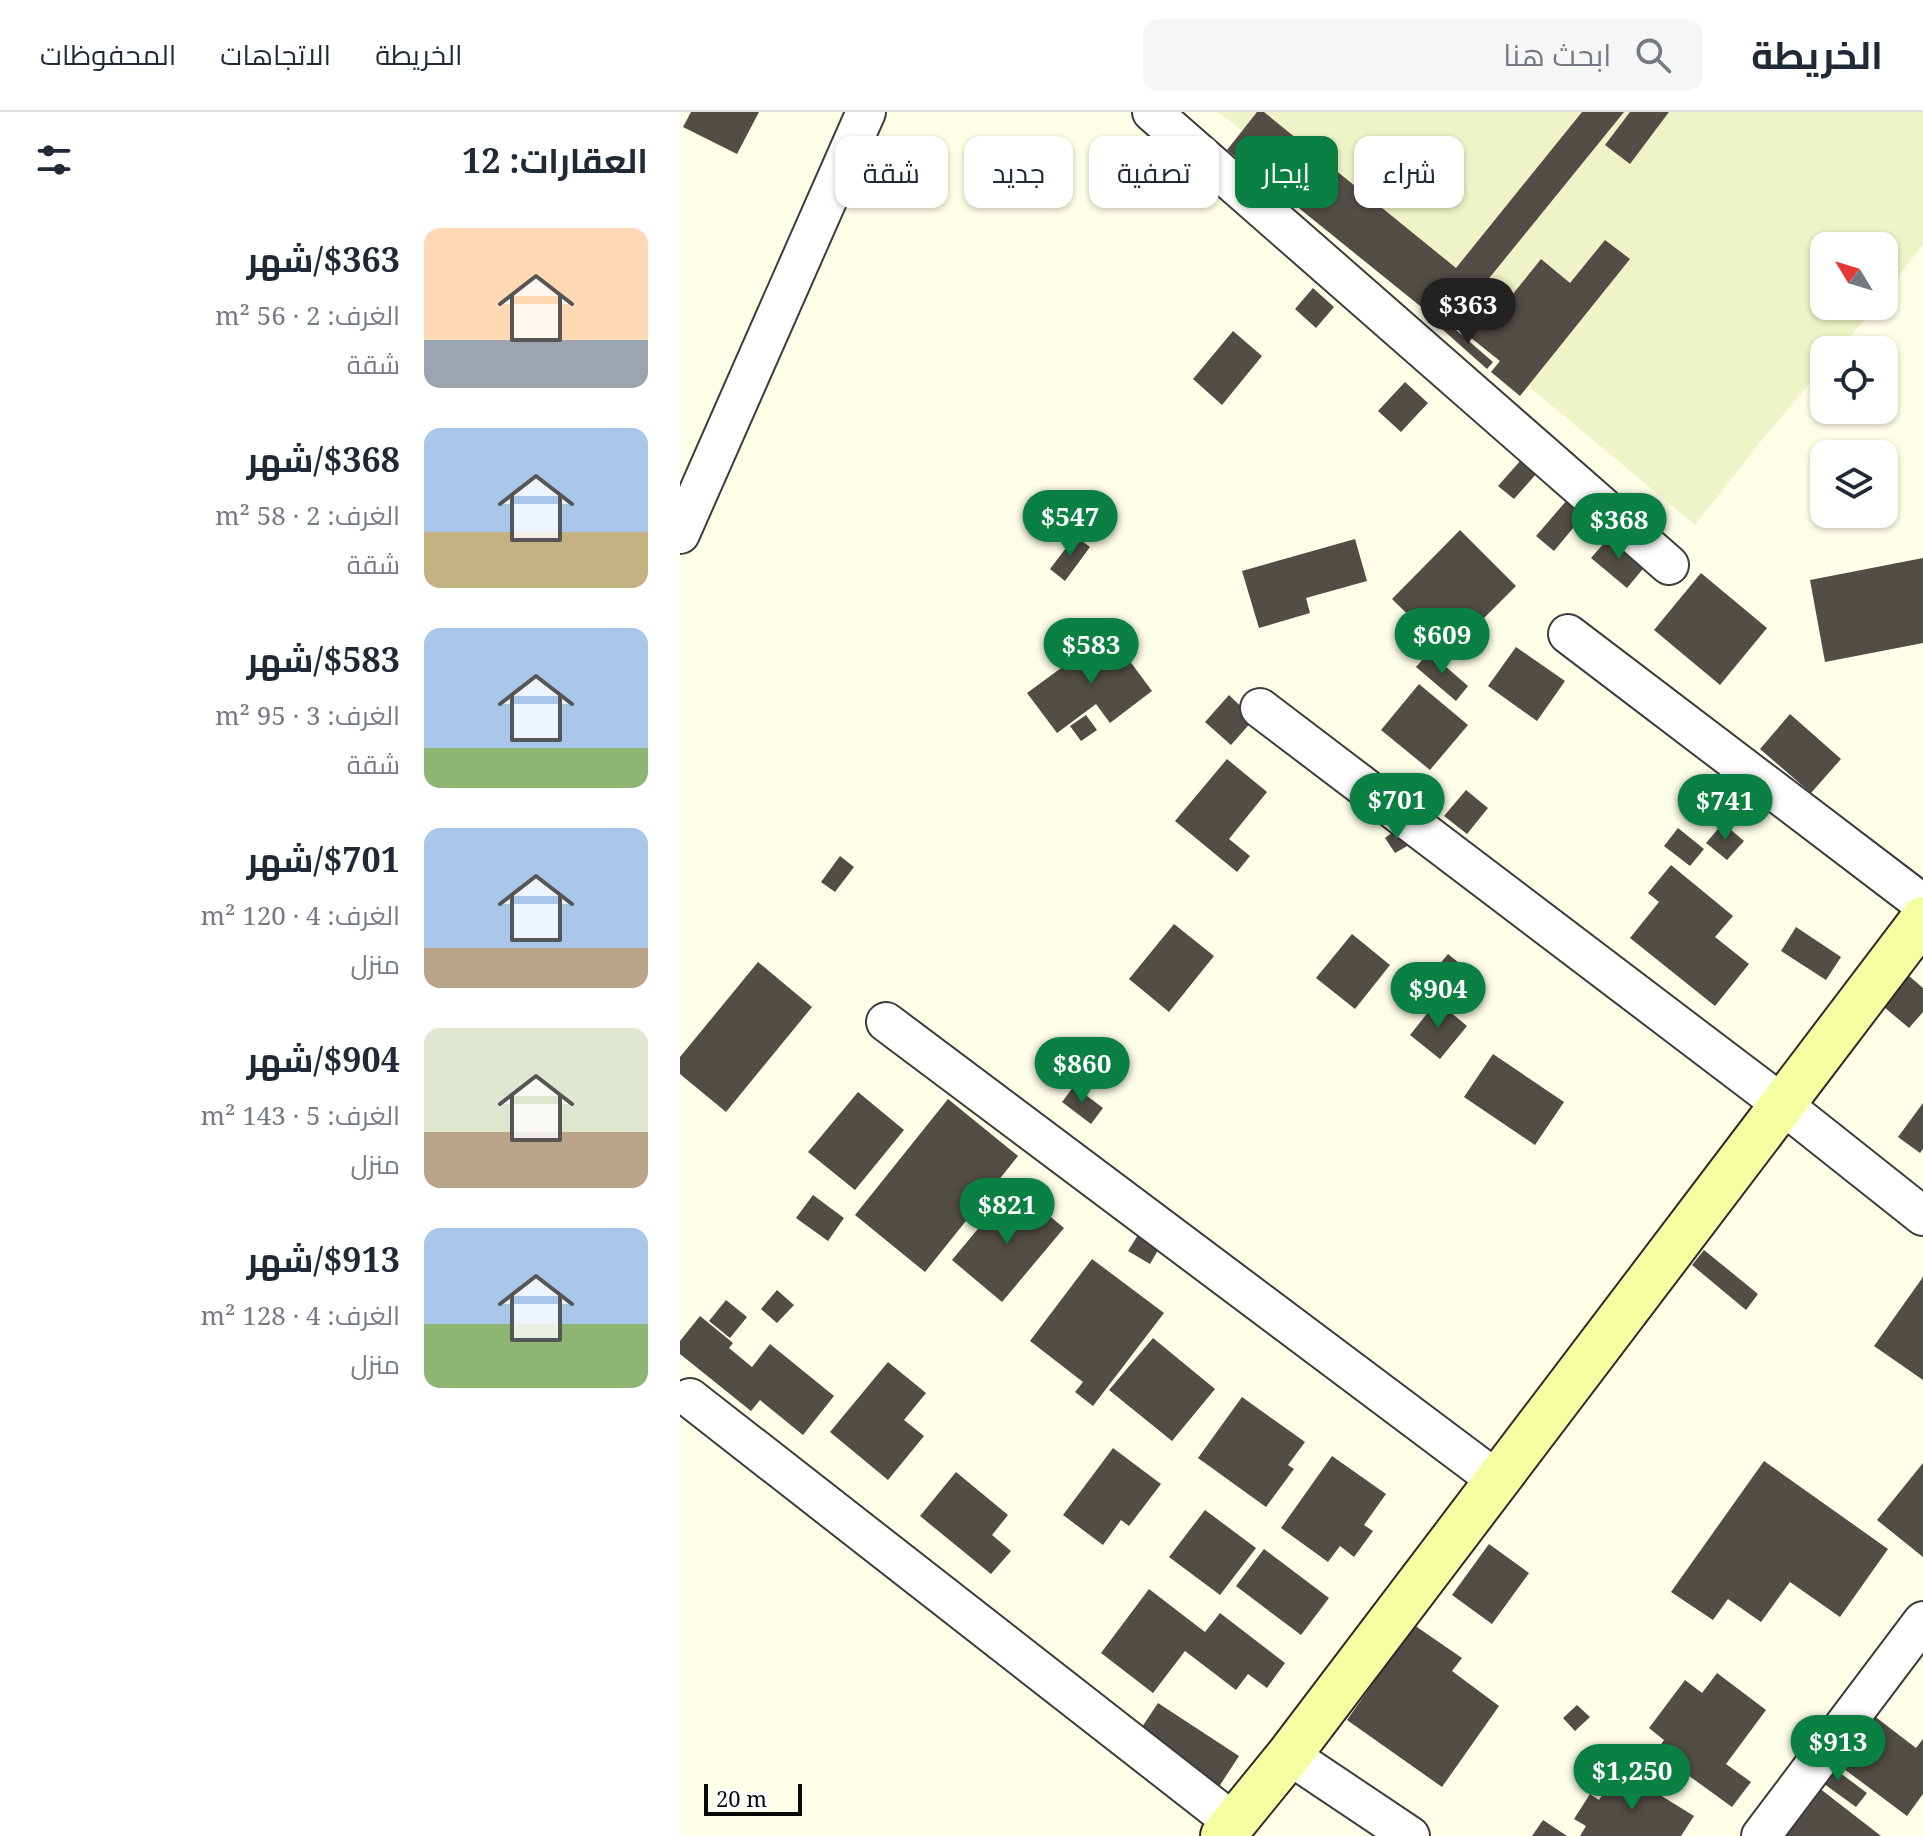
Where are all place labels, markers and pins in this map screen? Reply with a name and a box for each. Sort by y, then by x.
pin: $363 [1421,278,1515,346]
pin: $547 [1023,490,1117,558]
pin: $368 [1572,493,1666,561]
pin: $609 [1395,608,1489,676]
pin: $583 [1044,618,1138,686]
pin: $701 [1350,773,1444,841]
pin: $741 [1678,774,1772,842]
pin: $904 [1391,962,1485,1030]
pin: $860 [1035,1037,1129,1105]
pin: $821 [960,1178,1054,1246]
pin: $913 [1791,1715,1885,1783]
pin: $1,250 [1567,1744,1697,1812]

